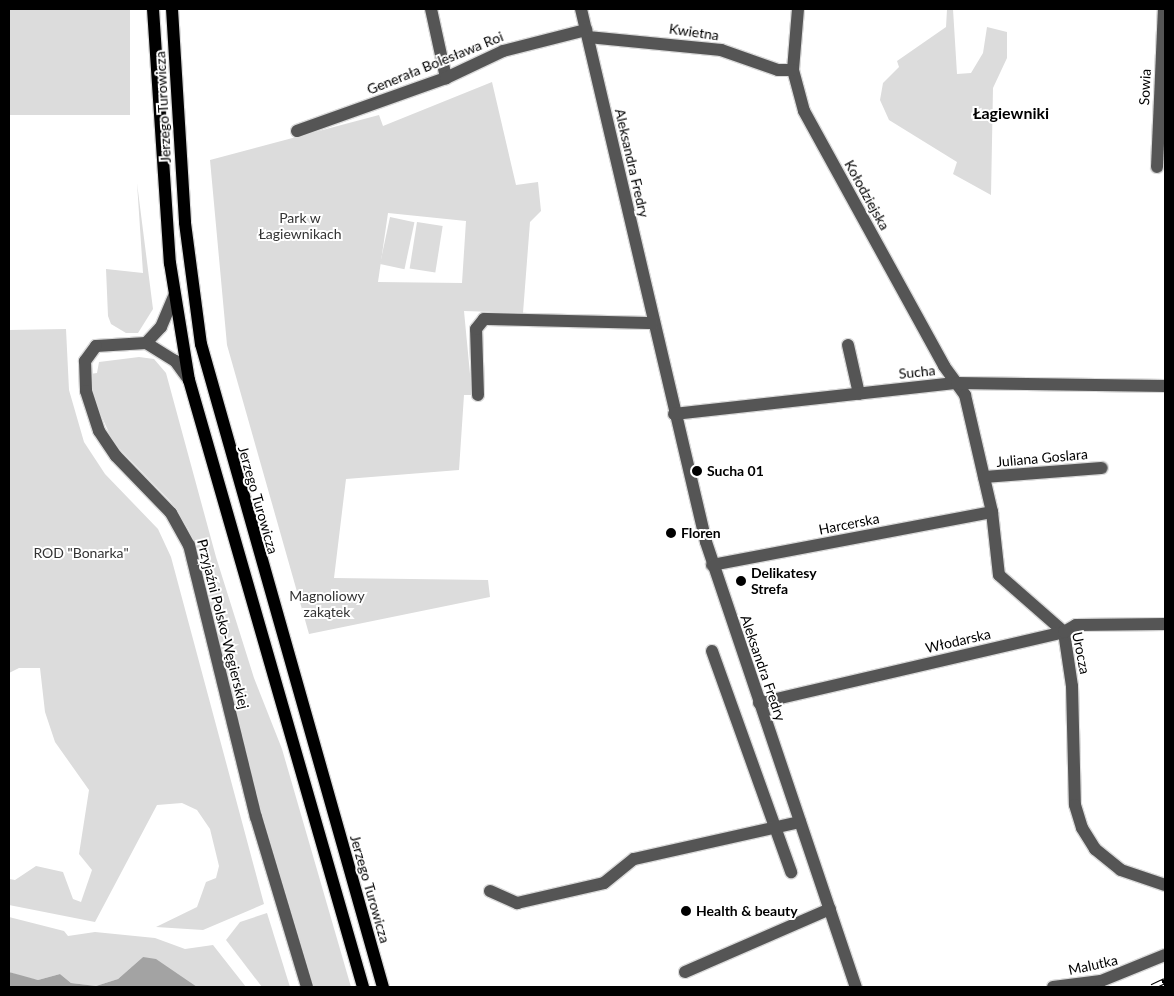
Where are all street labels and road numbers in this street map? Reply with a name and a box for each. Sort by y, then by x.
street label: Kwietna [668,20,720,44]
street label: Generała Bolesława Roi [364,28,506,98]
street label: Jerzego Turowicza [152,51,174,163]
street label: Sowia [1136,68,1154,106]
street label: Aleksandra Fredry [611,107,653,219]
street label: Kołodziejska [841,157,893,233]
street label: Sucha [898,362,936,382]
street label: Jerzego Turowicza [234,444,282,556]
street label: Juliana Goslara [996,446,1088,470]
street label: Harcerska [817,510,881,538]
street label: Przyjaźni Polsko-Węgierskiej [194,537,252,711]
street label: Aleksandra Fredry [737,613,789,723]
street label: Włodarska [924,625,992,657]
street label: Urocza [1069,630,1093,676]
street label: Jerzego Turowicza [346,833,394,945]
street label: Malutka [1067,952,1119,978]

